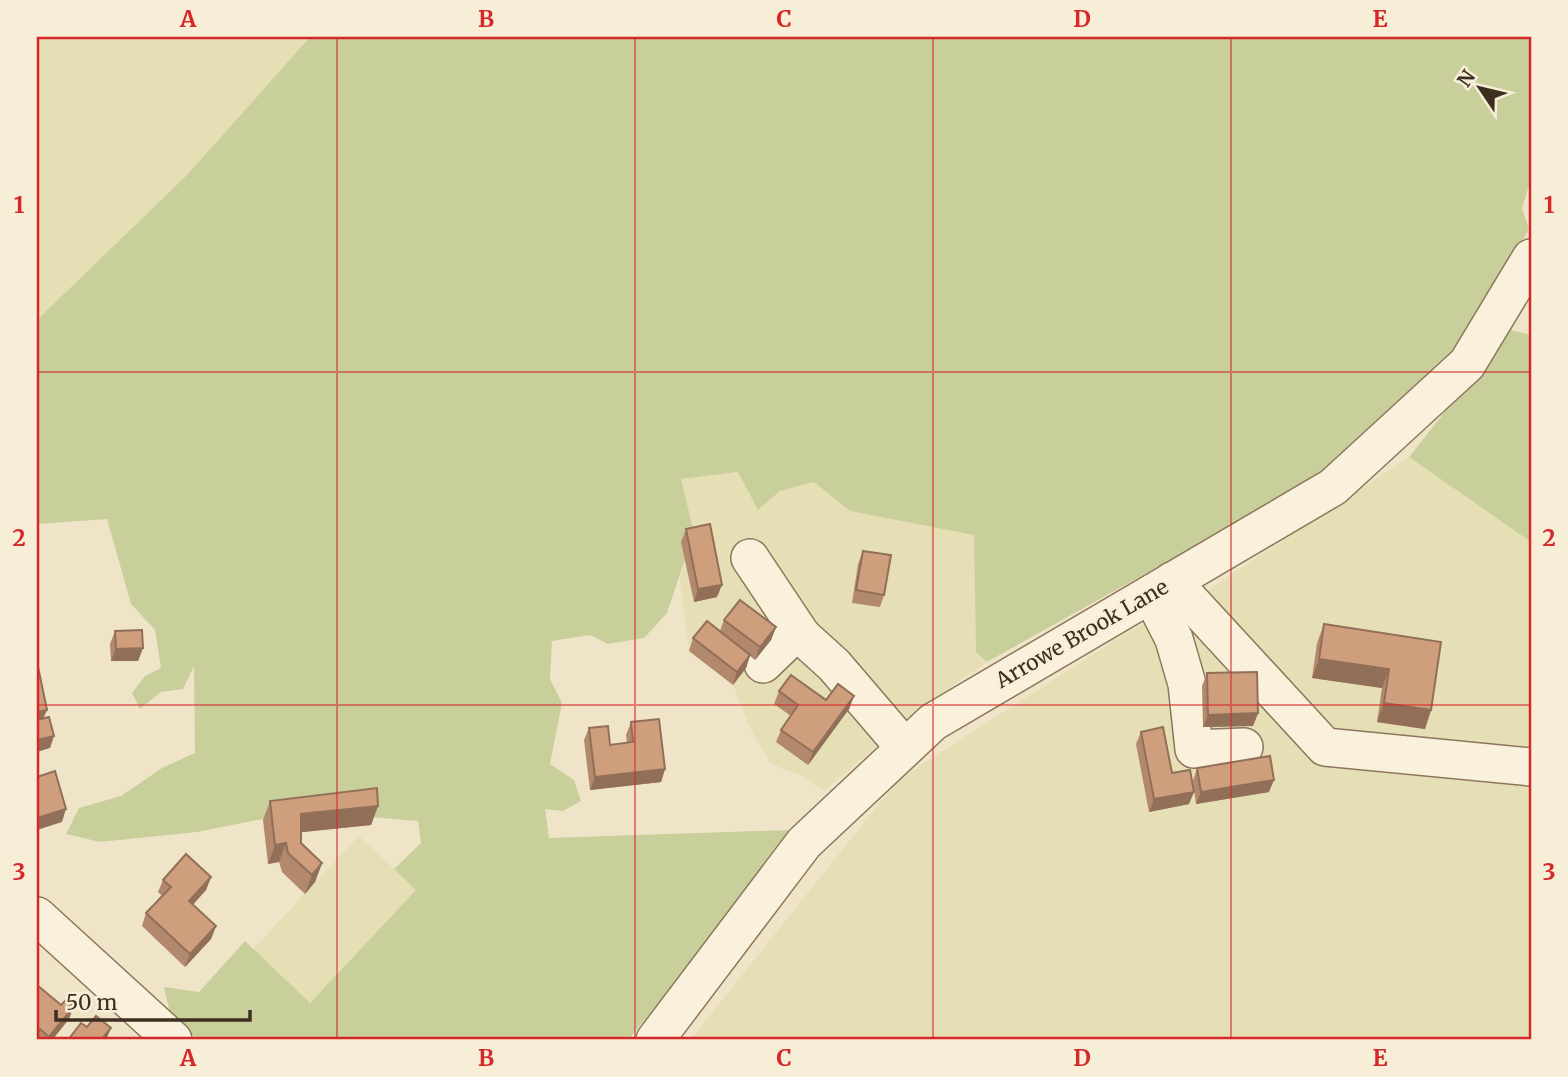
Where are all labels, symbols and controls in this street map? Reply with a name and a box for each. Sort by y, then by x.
text: A [179,4,197,33]
text: B [478,4,494,33]
text: C [776,4,792,33]
text: D [1073,4,1091,33]
text: E [1372,4,1388,33]
north arrow [1446,52,1516,122]
text: N [1452,65,1480,91]
text: 1 [14,190,25,219]
text: 1 [1544,190,1555,219]
text: 2 [12,523,26,552]
text: 2 [1542,523,1556,552]
street label: Arrowe Brook Lane [990,573,1173,694]
text: 3 [12,857,26,886]
text: 3 [1542,857,1556,886]
scale bar [56,979,250,1023]
text: 50 m [66,989,117,1016]
text: A [179,1043,197,1072]
text: B [478,1043,494,1072]
text: C [776,1043,792,1072]
text: D [1073,1043,1091,1072]
text: E [1372,1043,1388,1072]

